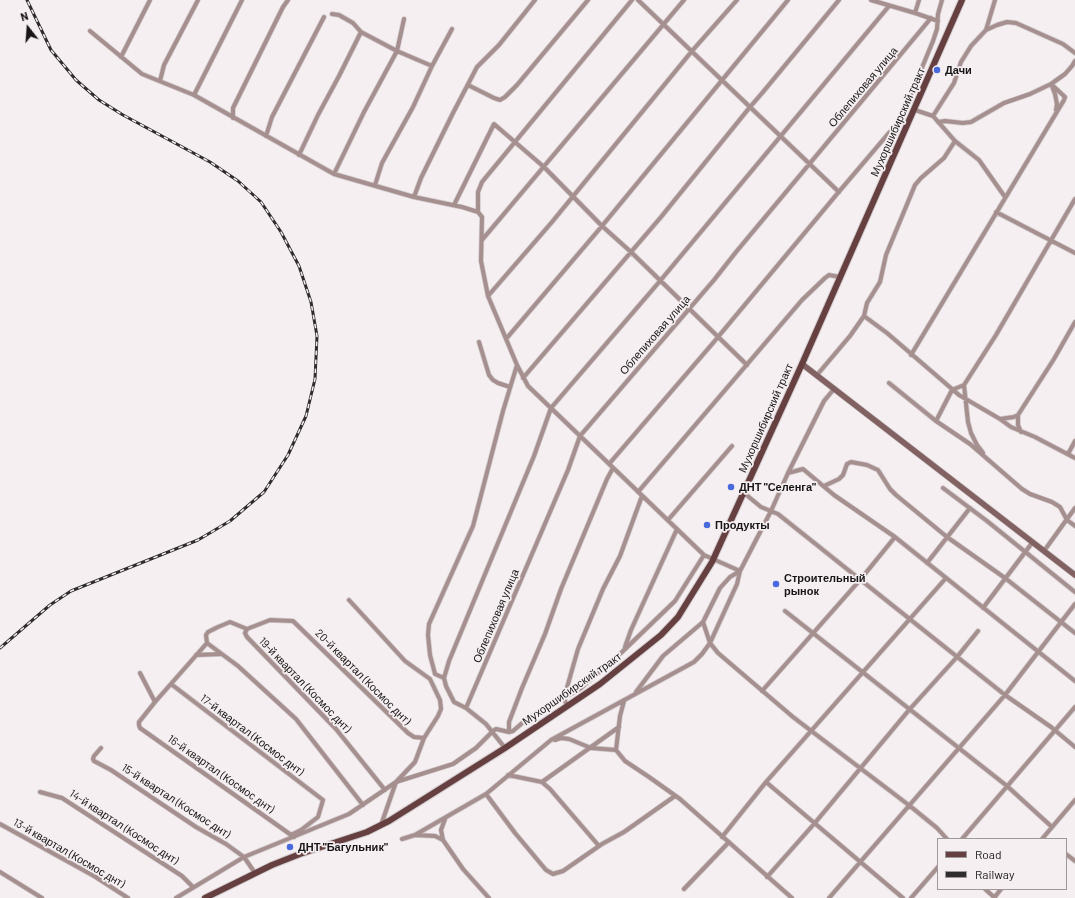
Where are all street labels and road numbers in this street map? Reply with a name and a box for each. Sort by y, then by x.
street label: Облепиховая улица [826,44,900,130]
street label: Мухоршибирский тракт [868,65,928,179]
street label: Облепиховая улица [617,293,693,377]
street label: Мухоршибирский тракт [736,361,796,475]
street label: Облепиховая улица [470,567,522,665]
street label: 20-й квартал (Космос днт) [312,626,414,728]
street label: 19-й квартал (Космос днт) [256,635,354,735]
street label: Мухоршибирский тракт [520,650,624,728]
street label: 17-й квартал (Космос днт) [197,692,307,778]
street label: 16-й квартал (Космос днт) [165,732,277,816]
street label: 15-й квартал (Космос днт) [119,761,233,841]
street label: 14-й квартал (Космос днт) [67,787,181,867]
street label: 13-й квартал (Космос днт) [11,816,127,890]

